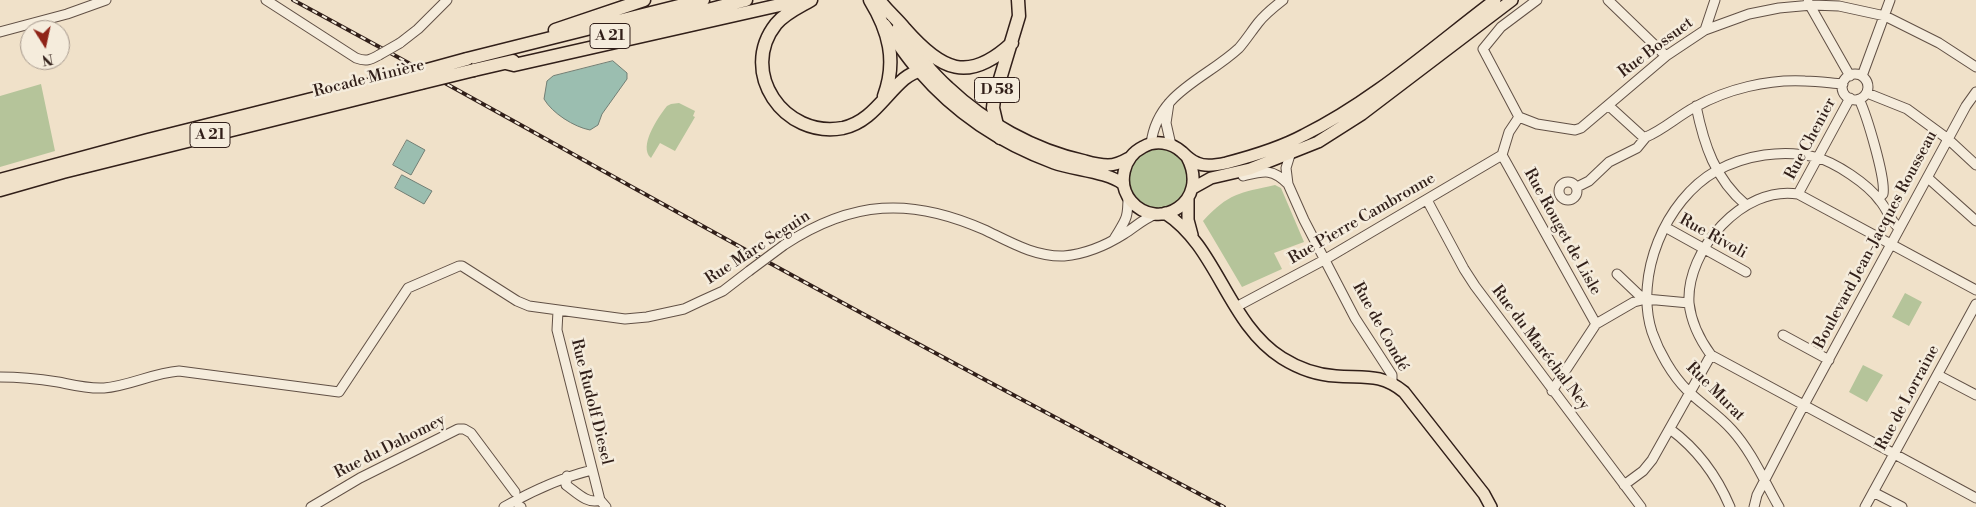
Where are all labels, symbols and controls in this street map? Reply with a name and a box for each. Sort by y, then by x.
street label: Rue Bossuet [1615,14,1697,82]
north arrow [20,20,70,70]
road number: A 21 [590,24,630,48]
text: N [40,49,54,69]
street label: Rocade Minière [311,56,427,102]
road number: D 58 [974,78,1020,102]
street label: Rue Chenier [1781,95,1841,183]
road number: A 21 [190,122,230,148]
street label: Boulevard Jean-Jacques Rousseau [1810,128,1942,352]
street label: Rue Rouget de Lisle [1519,165,1605,299]
street label: Rue Pierre Cambronne [1285,169,1439,269]
street label: Rue Marc Seguin [702,207,814,289]
street label: Rue Rivoli [1676,211,1750,263]
street label: Rue de Condé [1348,279,1412,375]
street label: Rue du Maréchal Ney [1487,282,1593,414]
street label: Rue Rudolf Diesel [566,337,616,467]
street label: Rue de Lorraine [1872,342,1944,454]
street label: Rue Murat [1682,359,1748,425]
street label: Rue du Dahomey [331,411,449,483]

